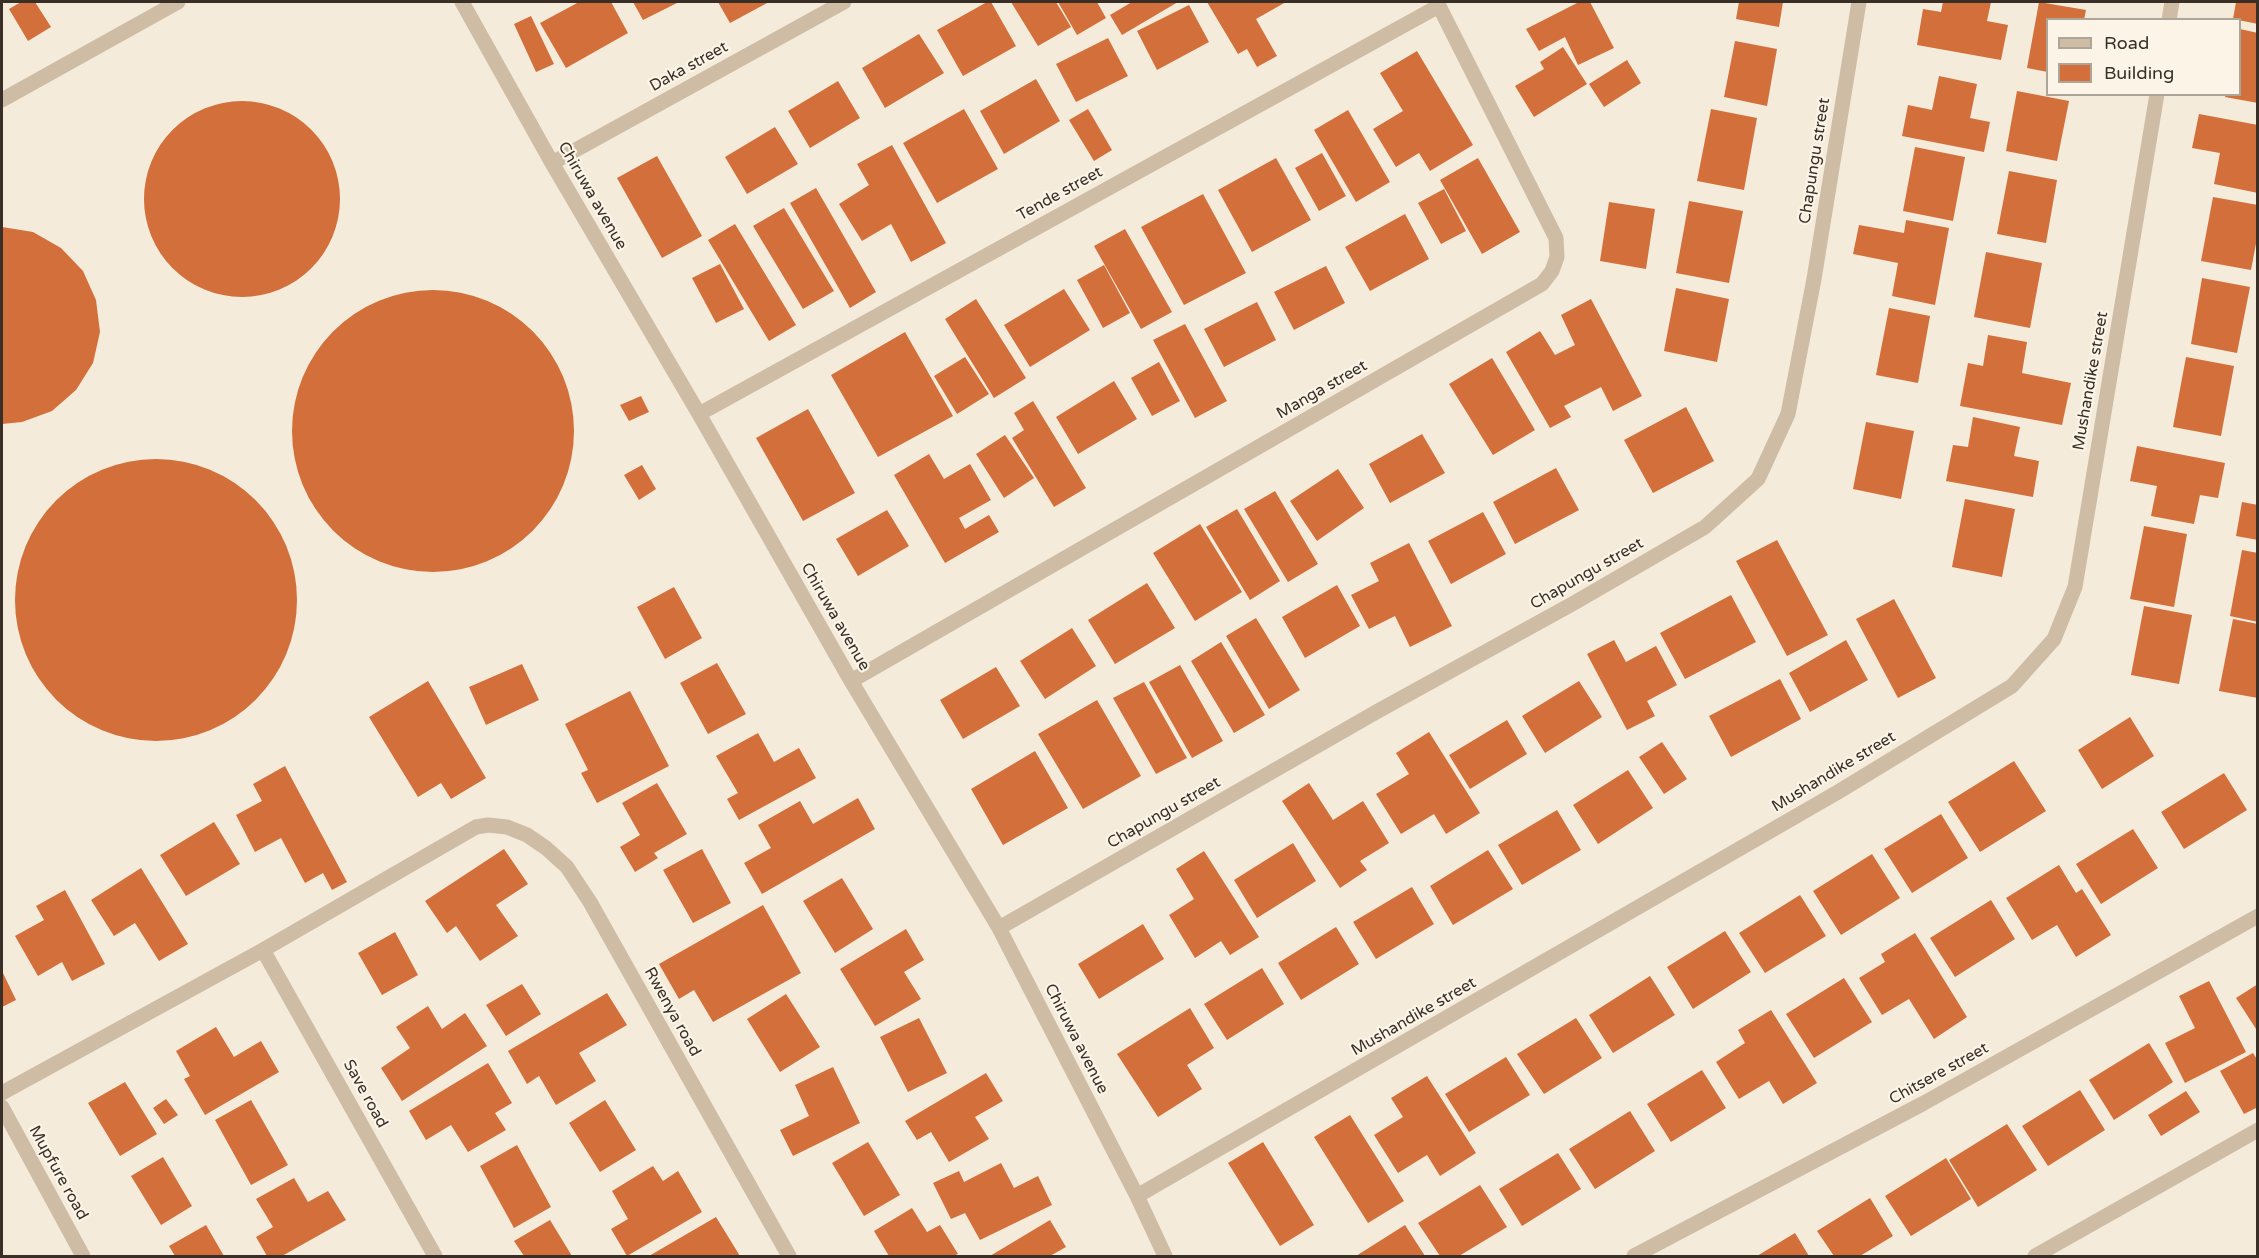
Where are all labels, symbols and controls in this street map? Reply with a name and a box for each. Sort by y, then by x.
legend [2046,18,2241,96]
text: Road [2104,32,2149,54]
street label: Daka street [647,38,731,96]
text: Building [2104,62,2174,84]
street label: Chapungu street [1796,97,1834,225]
street label: Chiruwa avenue [553,139,631,253]
street label: Tende street [1014,163,1106,225]
street label: Mushandike street [2069,310,2113,452]
street label: Manga street [1273,356,1371,424]
street label: Chapungu street [1527,534,1647,614]
street label: Chiruwa avenue [796,560,874,674]
street label: Mushandike street [1769,727,1899,817]
street label: Chapungu street [1104,773,1224,853]
street label: Rwenya road [640,964,704,1060]
street label: Mushandike street [1348,973,1480,1061]
street label: Chiruwa avenue [1040,981,1112,1097]
street label: Chitsere street [1886,1039,1992,1109]
street label: Save road [338,1057,392,1131]
street label: Mupfure road [24,1123,92,1223]

